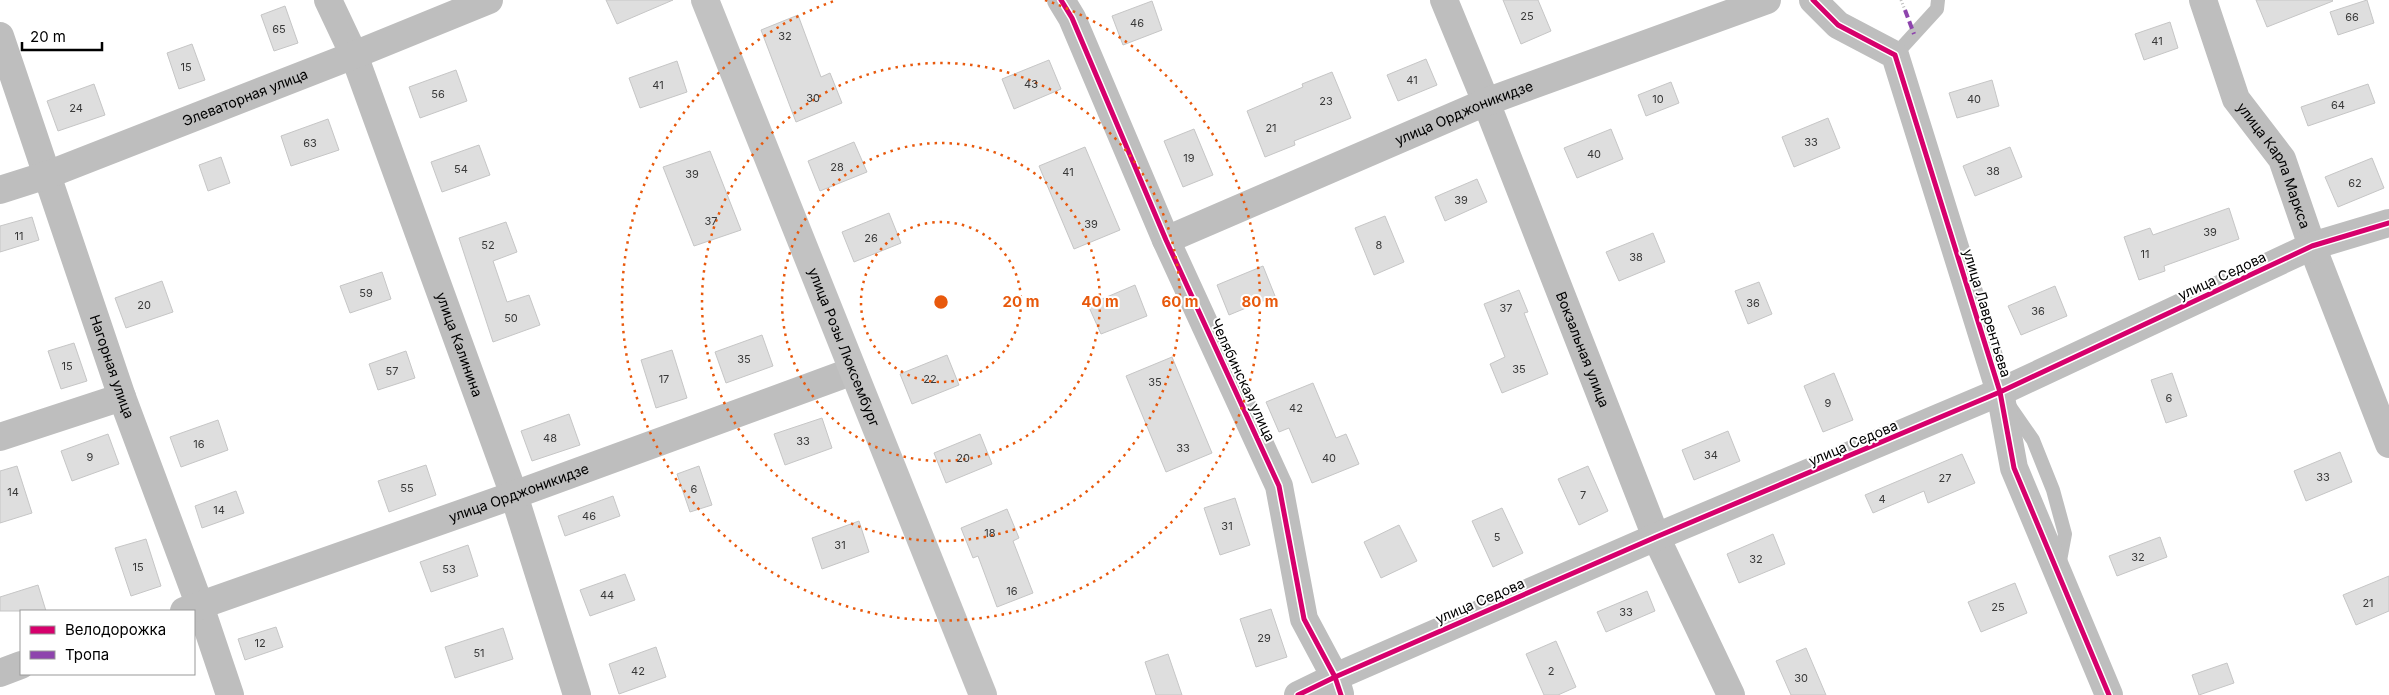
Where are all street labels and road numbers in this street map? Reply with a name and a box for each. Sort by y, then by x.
street label: Элеваторная улица [180,65,310,129]
street label: улица Орджоникидзе [1392,77,1535,148]
street label: улица Карла Маркса [2234,99,2314,231]
street label: улица Лаврентьева [1960,247,2015,379]
street label: улица Седова [2175,248,2268,303]
street label: улица Розы Люксембург [805,265,884,429]
street label: Вокзальная улица [1553,289,1614,410]
street label: улица Калинина [433,290,487,399]
street label: Нагорная улица [87,312,138,421]
street label: Челябинская улица [1208,316,1279,444]
street label: улица Седова [1806,416,1900,469]
street label: улица Орджоникидзе [446,459,591,525]
street label: улица Седова [1433,574,1527,627]

